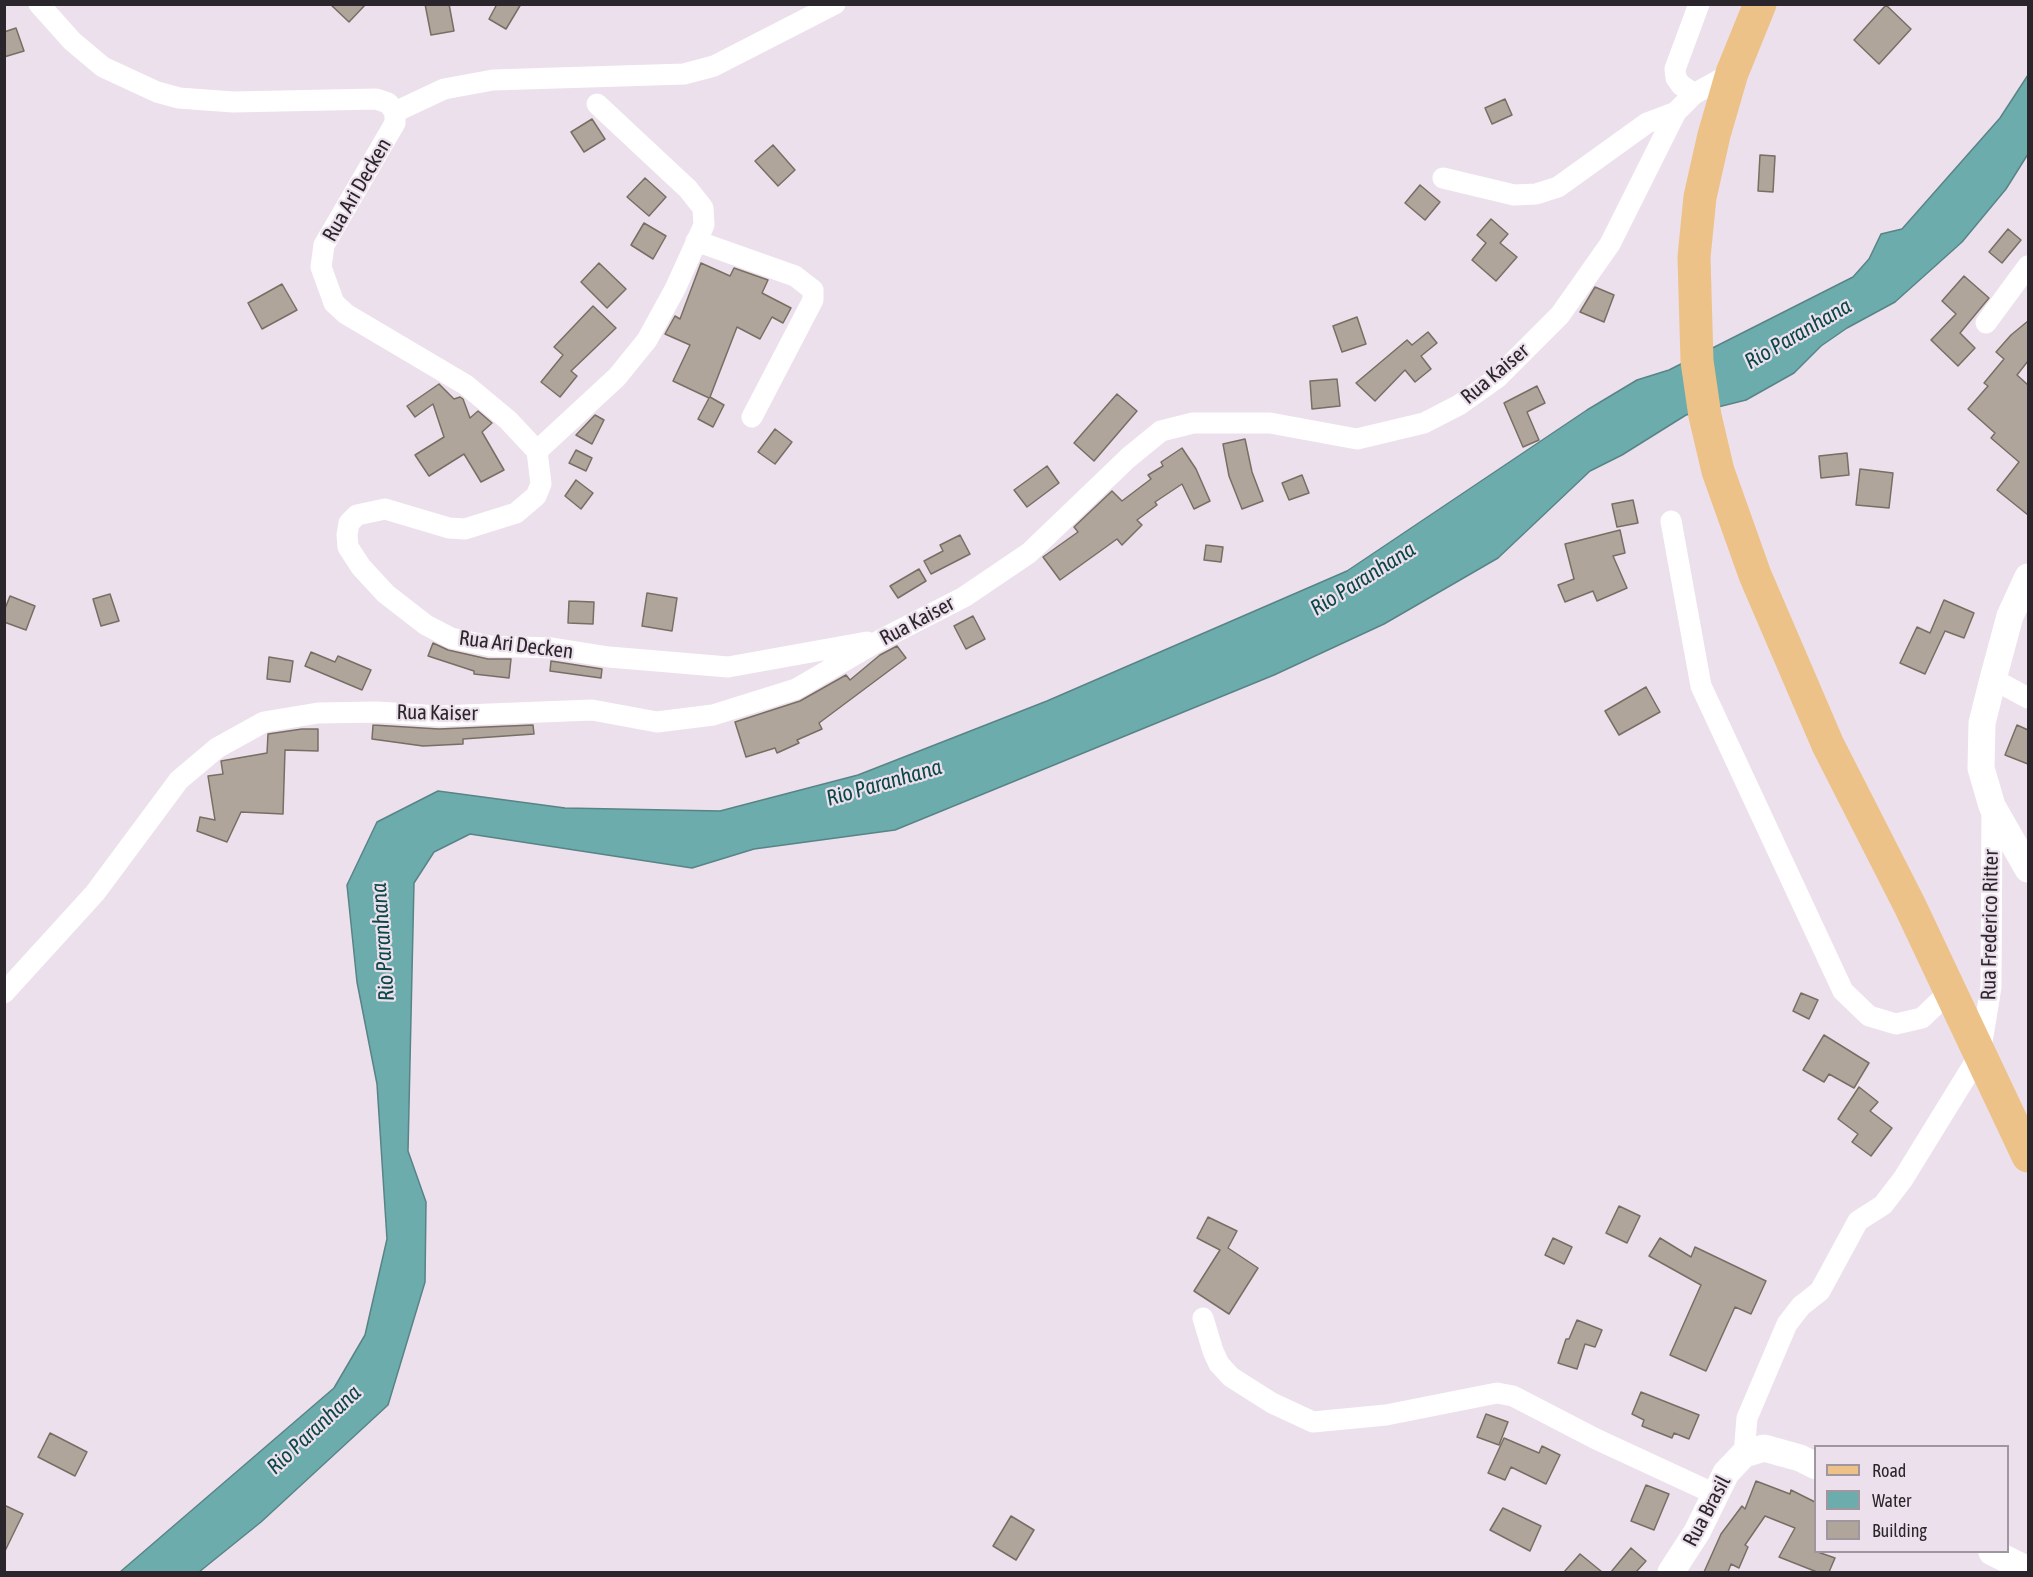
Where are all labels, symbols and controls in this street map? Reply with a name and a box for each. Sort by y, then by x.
street label: Rua Ari Decken [317,134,397,246]
water label: Rio Paranhana [1740,293,1856,375]
street label: Rua Kaiser [1456,338,1534,410]
water label: Rio Paranhana [1306,536,1420,622]
street label: Rua Kaiser [875,591,959,651]
street label: Rua Ari Decken [457,625,575,665]
street label: Rua Kaiser [396,700,478,726]
water label: Rio Paranhana [823,754,945,812]
street label: Rua Frederico Ritter [1976,849,2004,1001]
water label: Rio Paranhana [366,882,400,1002]
water label: Rio Paranhana [262,1380,366,1480]
legend [1814,1445,2009,1553]
text: Road [1872,1460,1906,1481]
street label: Rua Brasil [1678,1471,1736,1551]
text: Water [1872,1490,1911,1511]
text: Building [1872,1520,1927,1541]

